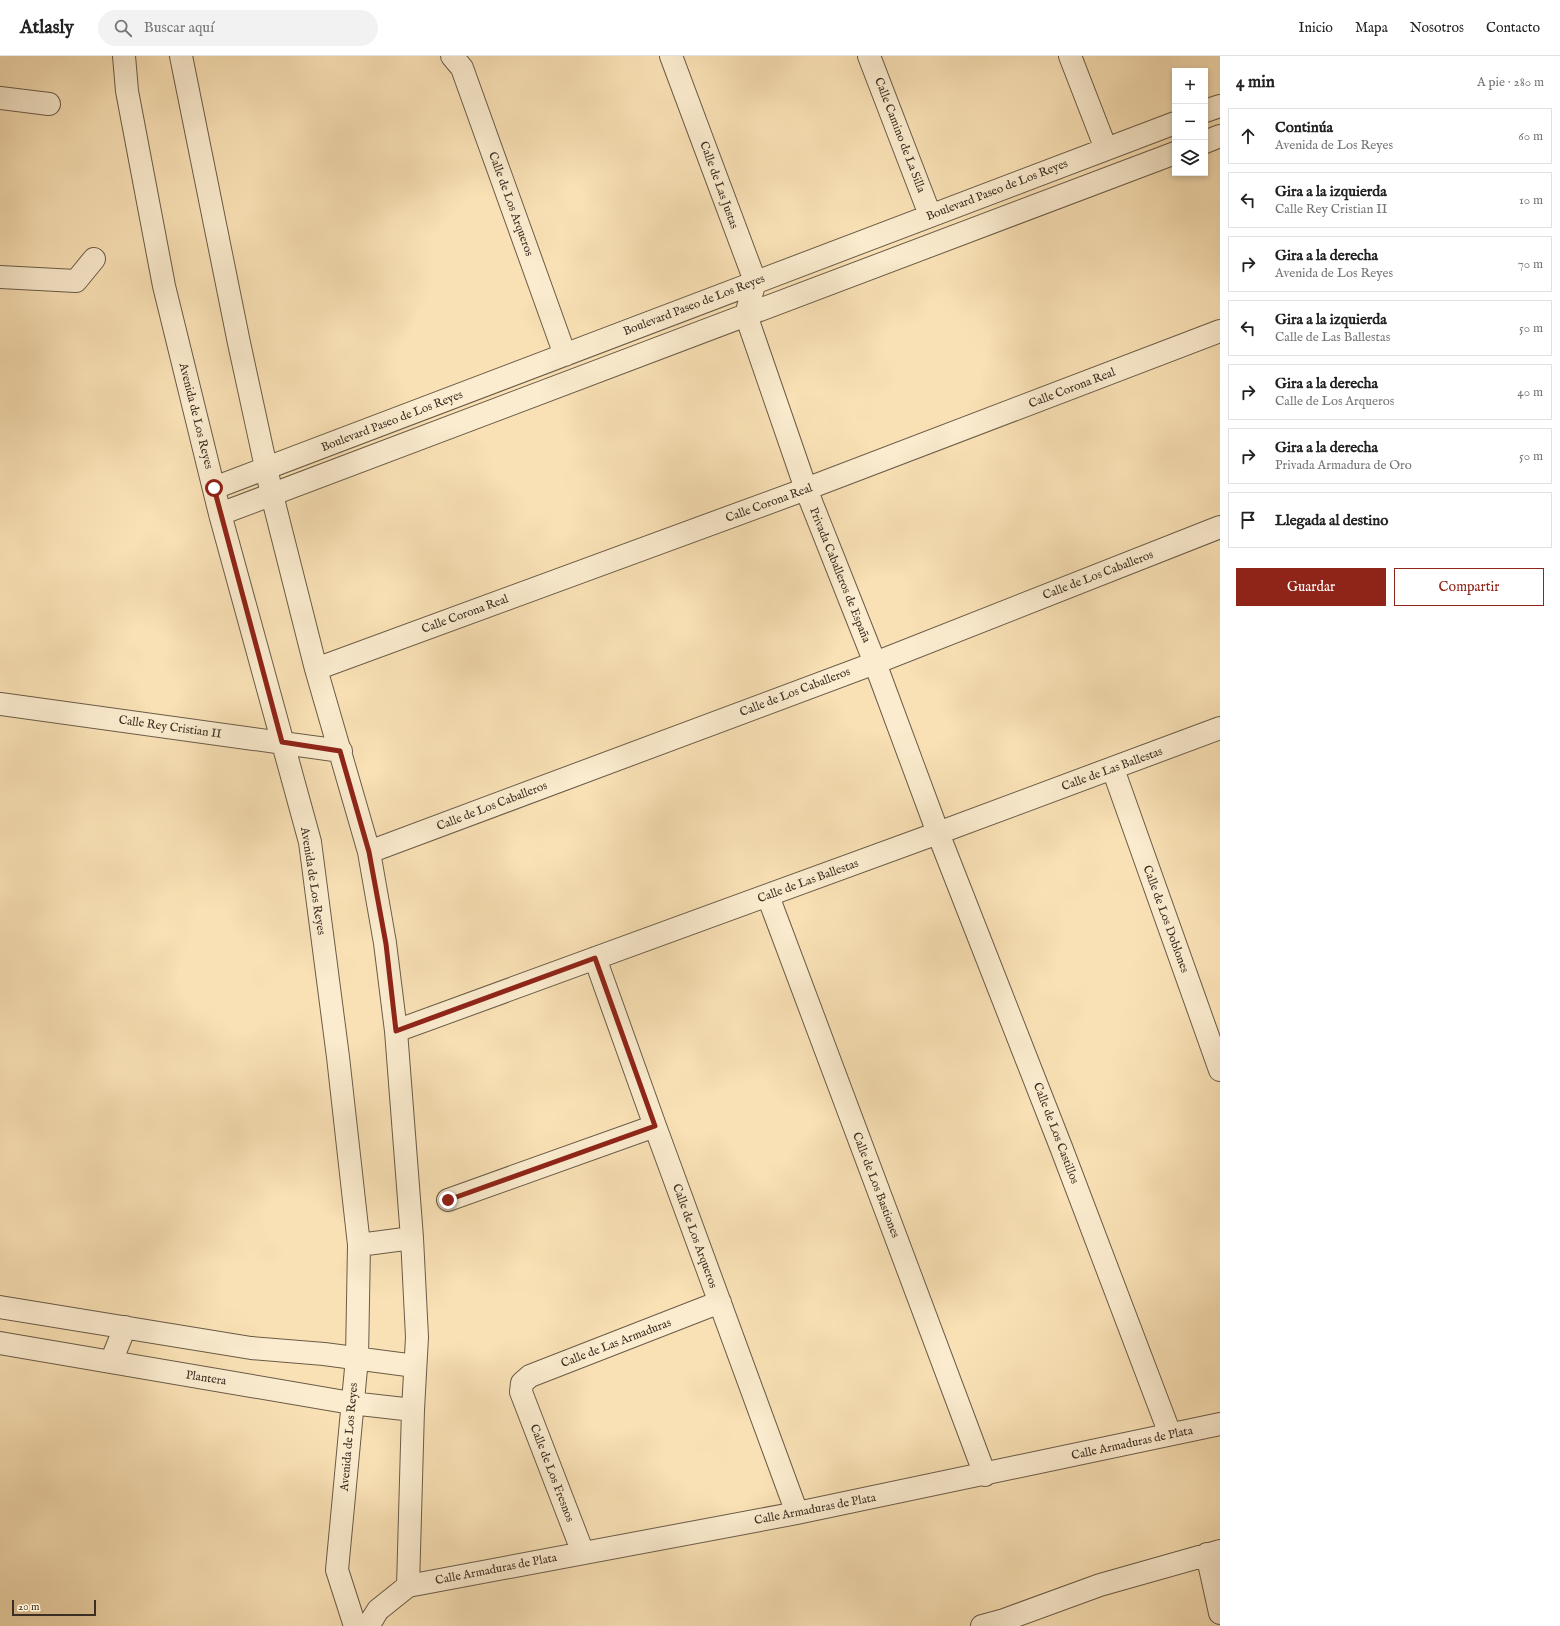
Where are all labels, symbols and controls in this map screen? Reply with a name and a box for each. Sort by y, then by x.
search box [98,10,378,46]
text: Atlasly [20,16,74,40]
icon: search [112,17,134,39]
text: Buscar aquí [144,18,214,37]
text: Inicio [1298,19,1333,37]
text: Mapa [1355,19,1388,37]
text: Nosotros [1410,19,1464,37]
text: Contacto [1486,19,1540,37]
map controls [1172,68,1208,176]
button: + [1172,68,1208,104]
text: 4 min [1236,72,1275,93]
text: A pie · 280 m [1477,74,1544,91]
street label: Calle Camino de La Silla [871,75,929,195]
button: − [1172,104,1208,140]
text: Continúa [1275,118,1333,137]
icon: ahead [1237,125,1259,147]
text: 60 m [1518,128,1543,145]
text: Avenida de Los Reyes [1275,137,1393,154]
street label: Calle de Las Justas [695,139,742,231]
button: layers [1172,140,1208,176]
street label: Calle de Los Arqueros [484,150,537,259]
street label: Boulevard Paseo de Los Reyes [924,156,1070,224]
text: Gira a la izquierda [1275,182,1387,201]
icon: left [1237,189,1259,211]
text: 10 m [1519,192,1543,209]
text: Calle Rey Cristian II [1275,201,1387,218]
text: Gira a la derecha [1275,246,1378,265]
icon: right [1237,253,1259,275]
text: 70 m [1518,256,1543,273]
text: Avenida de Los Reyes [1275,265,1393,282]
street label: Boulevard Paseo de Los Reyes [621,271,767,339]
text: Gira a la izquierda [1275,310,1387,329]
icon: left [1237,317,1259,339]
text: 50 m [1519,320,1543,337]
text: Calle de Las Ballestas [1275,329,1390,346]
street label: Avenida de Los Reyes [175,360,216,471]
street label: Calle Corona Real [1027,364,1118,411]
text: Gira a la derecha [1275,374,1378,393]
icon: right [1237,381,1259,403]
text: 40 m [1517,384,1543,401]
street label: Boulevard Paseo de Los Reyes [319,387,465,455]
text: Calle de Los Arqueros [1275,393,1394,410]
text: Gira a la derecha [1275,438,1378,457]
icon: right [1237,445,1259,467]
text: 50 m [1519,448,1543,465]
text: Privada Armadura de Oro [1275,457,1412,474]
route start [205,479,223,497]
street label: Calle Corona Real [723,480,815,526]
street label: Privada Caballeros de España [805,505,874,646]
icon: arrive [1237,509,1259,531]
text: Llegada al destino [1275,511,1388,530]
street label: Calle de Los Caballeros [1041,547,1155,603]
button: Guardar [1236,568,1386,606]
button: Compartir [1394,568,1544,606]
street label: Calle Corona Real [419,591,511,637]
street label: Calle de Los Caballeros [738,664,852,720]
street label: Calle Rey Cristian II [118,712,222,742]
street label: Calle de Las Ballestas [1059,744,1165,794]
street label: Calle de Los Caballeros [435,778,549,834]
street label: Avenida de Los Reyes [297,825,329,936]
street label: Calle de Las Ballestas [755,856,861,906]
street label: Calle de Los Doblones [1140,863,1192,975]
street label: Calle de Los Castillos [1030,1080,1082,1186]
street label: Calle de Los Bastiones [849,1130,903,1240]
street label: Calle de Los Arqueros [668,1182,721,1291]
route end [439,1191,457,1209]
street label: Calle de Las Armaduras [559,1315,673,1371]
street label: Plantera [185,1367,228,1389]
street label: Avenida de Los Reyes [337,1382,361,1493]
street label: Calle de Los Fresnos [526,1422,578,1524]
street label: Calle Armaduras de Plata [1070,1423,1195,1463]
street label: Calle Armaduras de Plata [753,1490,878,1528]
street label: Calle Armaduras de Plata [434,1550,559,1588]
scale bar [12,1598,96,1617]
text: 20 m [18,1600,39,1614]

